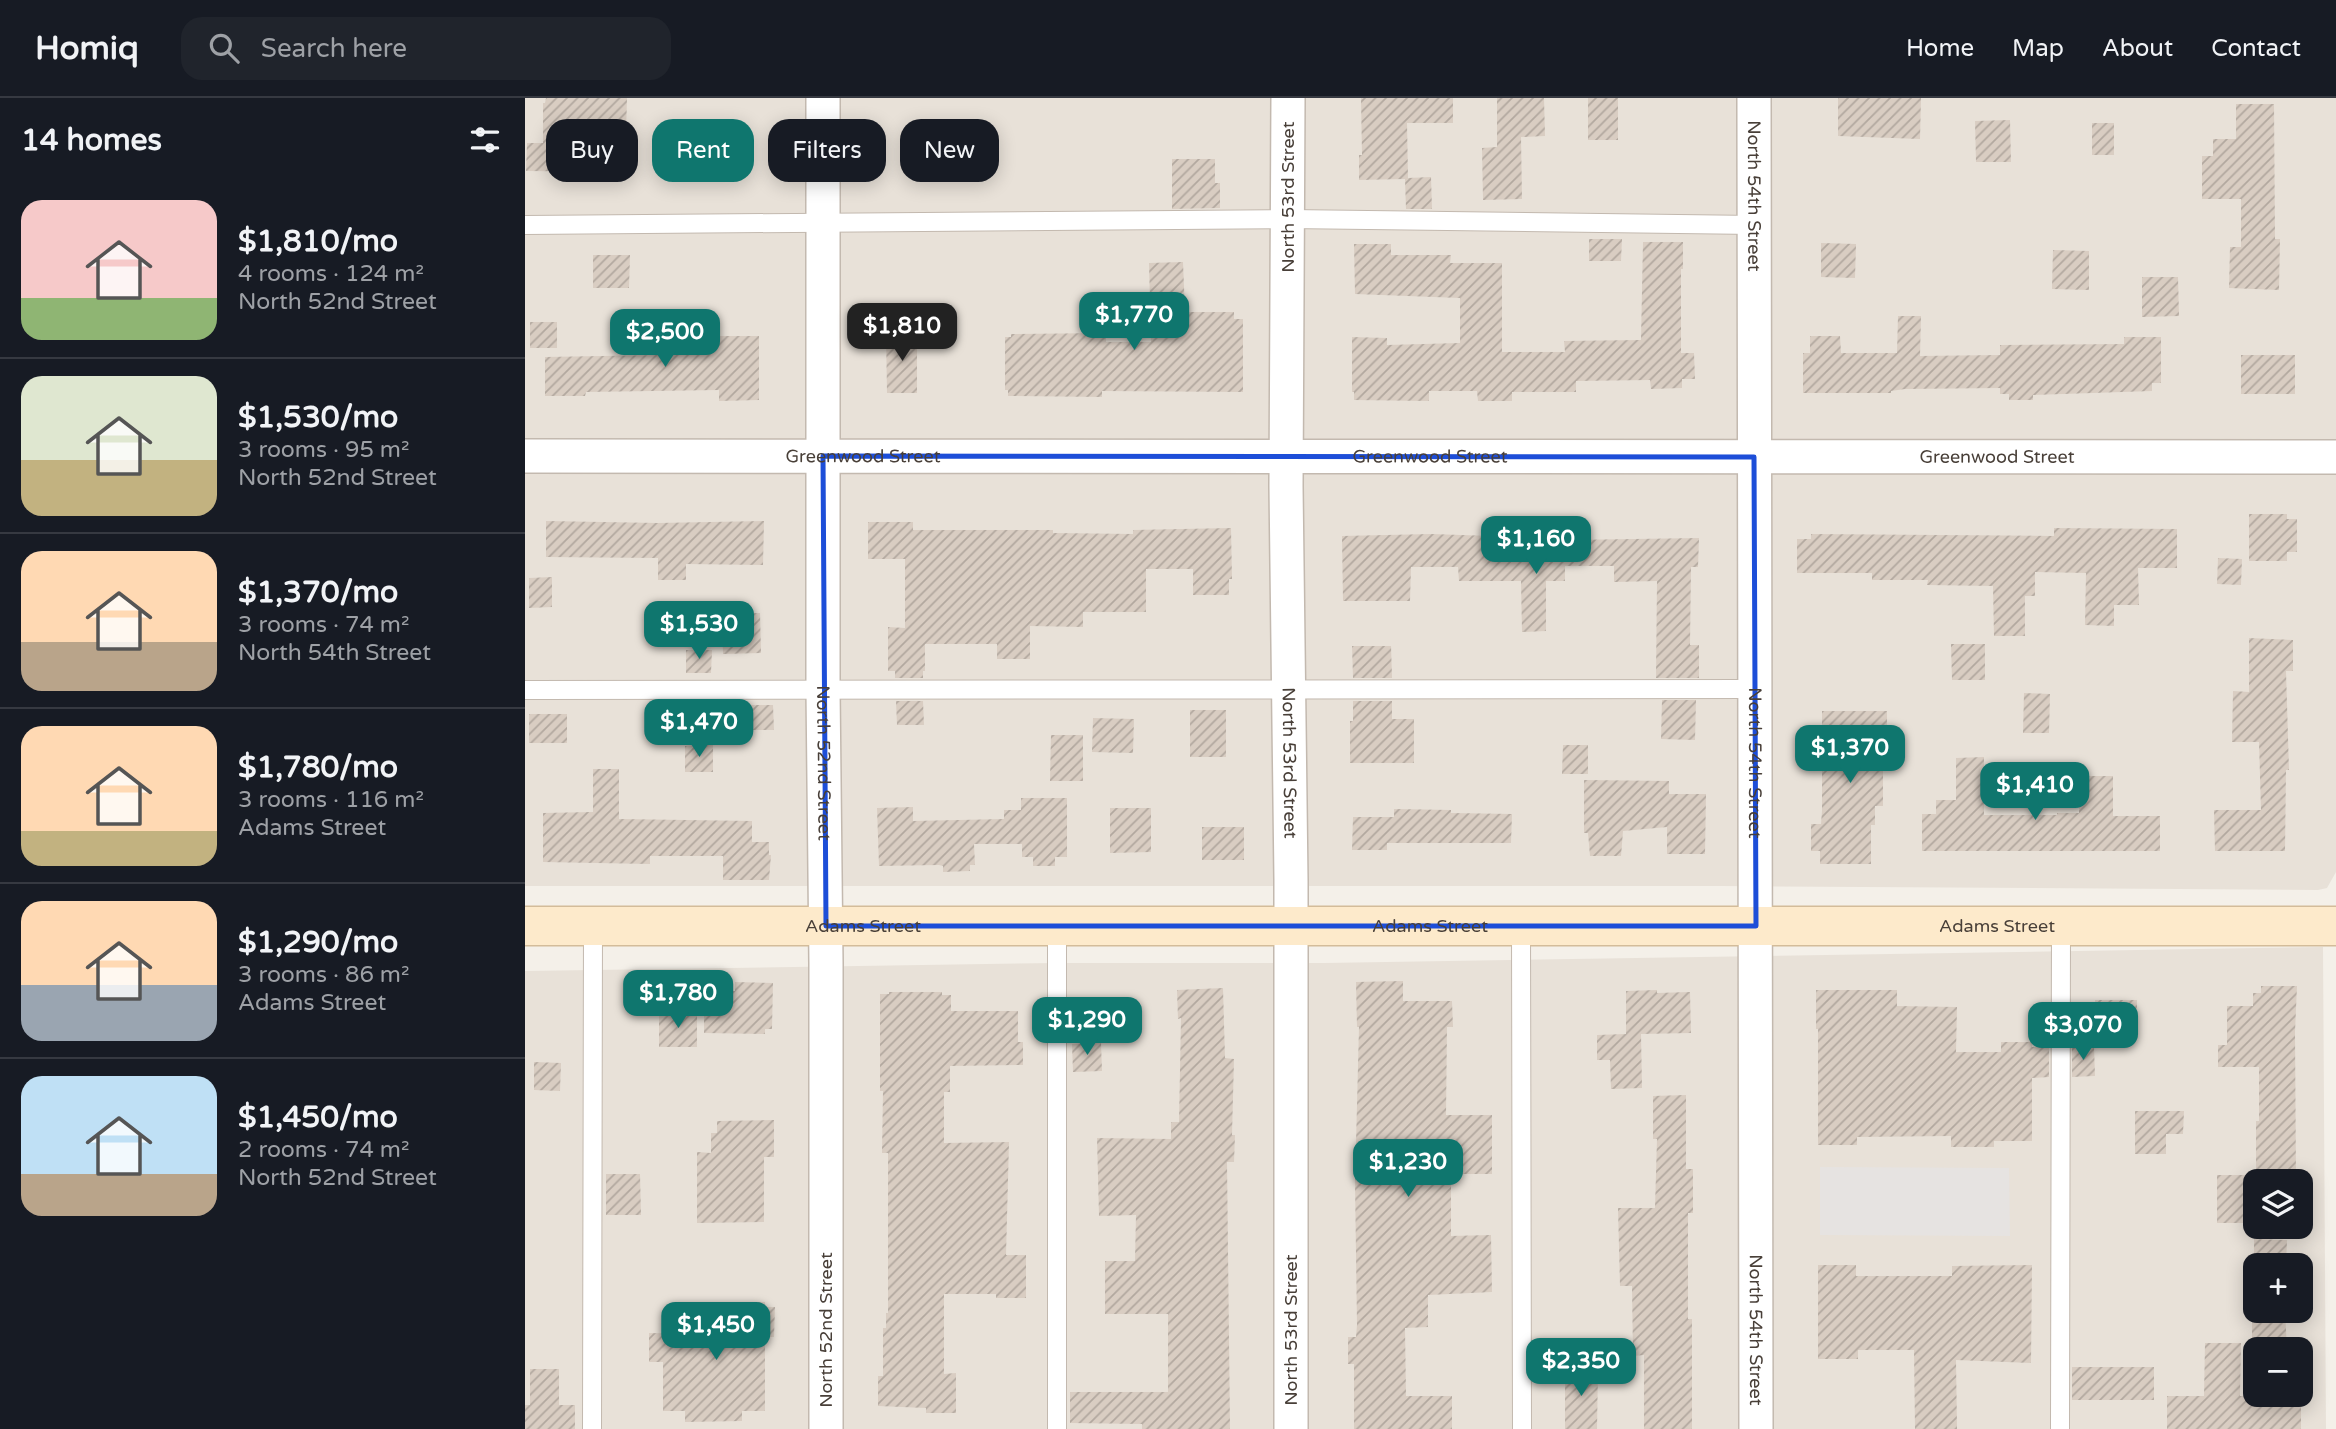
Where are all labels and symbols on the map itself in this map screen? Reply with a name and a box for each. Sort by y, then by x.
street label: North 54th Street [1743,120,1765,272]
street label: North 53rd Street [1277,121,1299,273]
pin: $1,770 [1077,292,1191,352]
pin: $1,810 [845,303,959,363]
pin: $2,500 [608,310,722,369]
street label: Greenwood Street [785,445,941,467]
street label: Greenwood Street [1352,445,1508,468]
street label: Greenwood Street [1919,446,2075,468]
pin: $1,160 [1479,517,1593,576]
pin: $1,530 [642,602,756,661]
street label: North 52nd Street [812,685,836,841]
street label: North 53rd Street [1278,687,1301,839]
street label: North 54th Street [1744,687,1766,839]
pin: $1,470 [642,700,756,759]
pin: $1,370 [1793,726,1907,785]
pin: $1,410 [1978,762,2092,822]
street label: Adams Street [805,915,921,937]
street label: Adams Street [1372,915,1488,937]
street label: Adams Street [1939,915,2055,937]
pin: $1,780 [621,970,735,1030]
pin: $1,290 [1030,998,1144,1057]
pin: $3,070 [2026,1002,2140,1062]
pin: $1,230 [1351,1140,1465,1199]
street label: North 52nd Street [815,1252,837,1408]
street label: North 53rd Street [1280,1254,1302,1406]
street label: North 54th Street [1745,1254,1767,1406]
pin: $1,450 [659,1302,773,1362]
pin: $2,350 [1524,1338,1638,1398]

